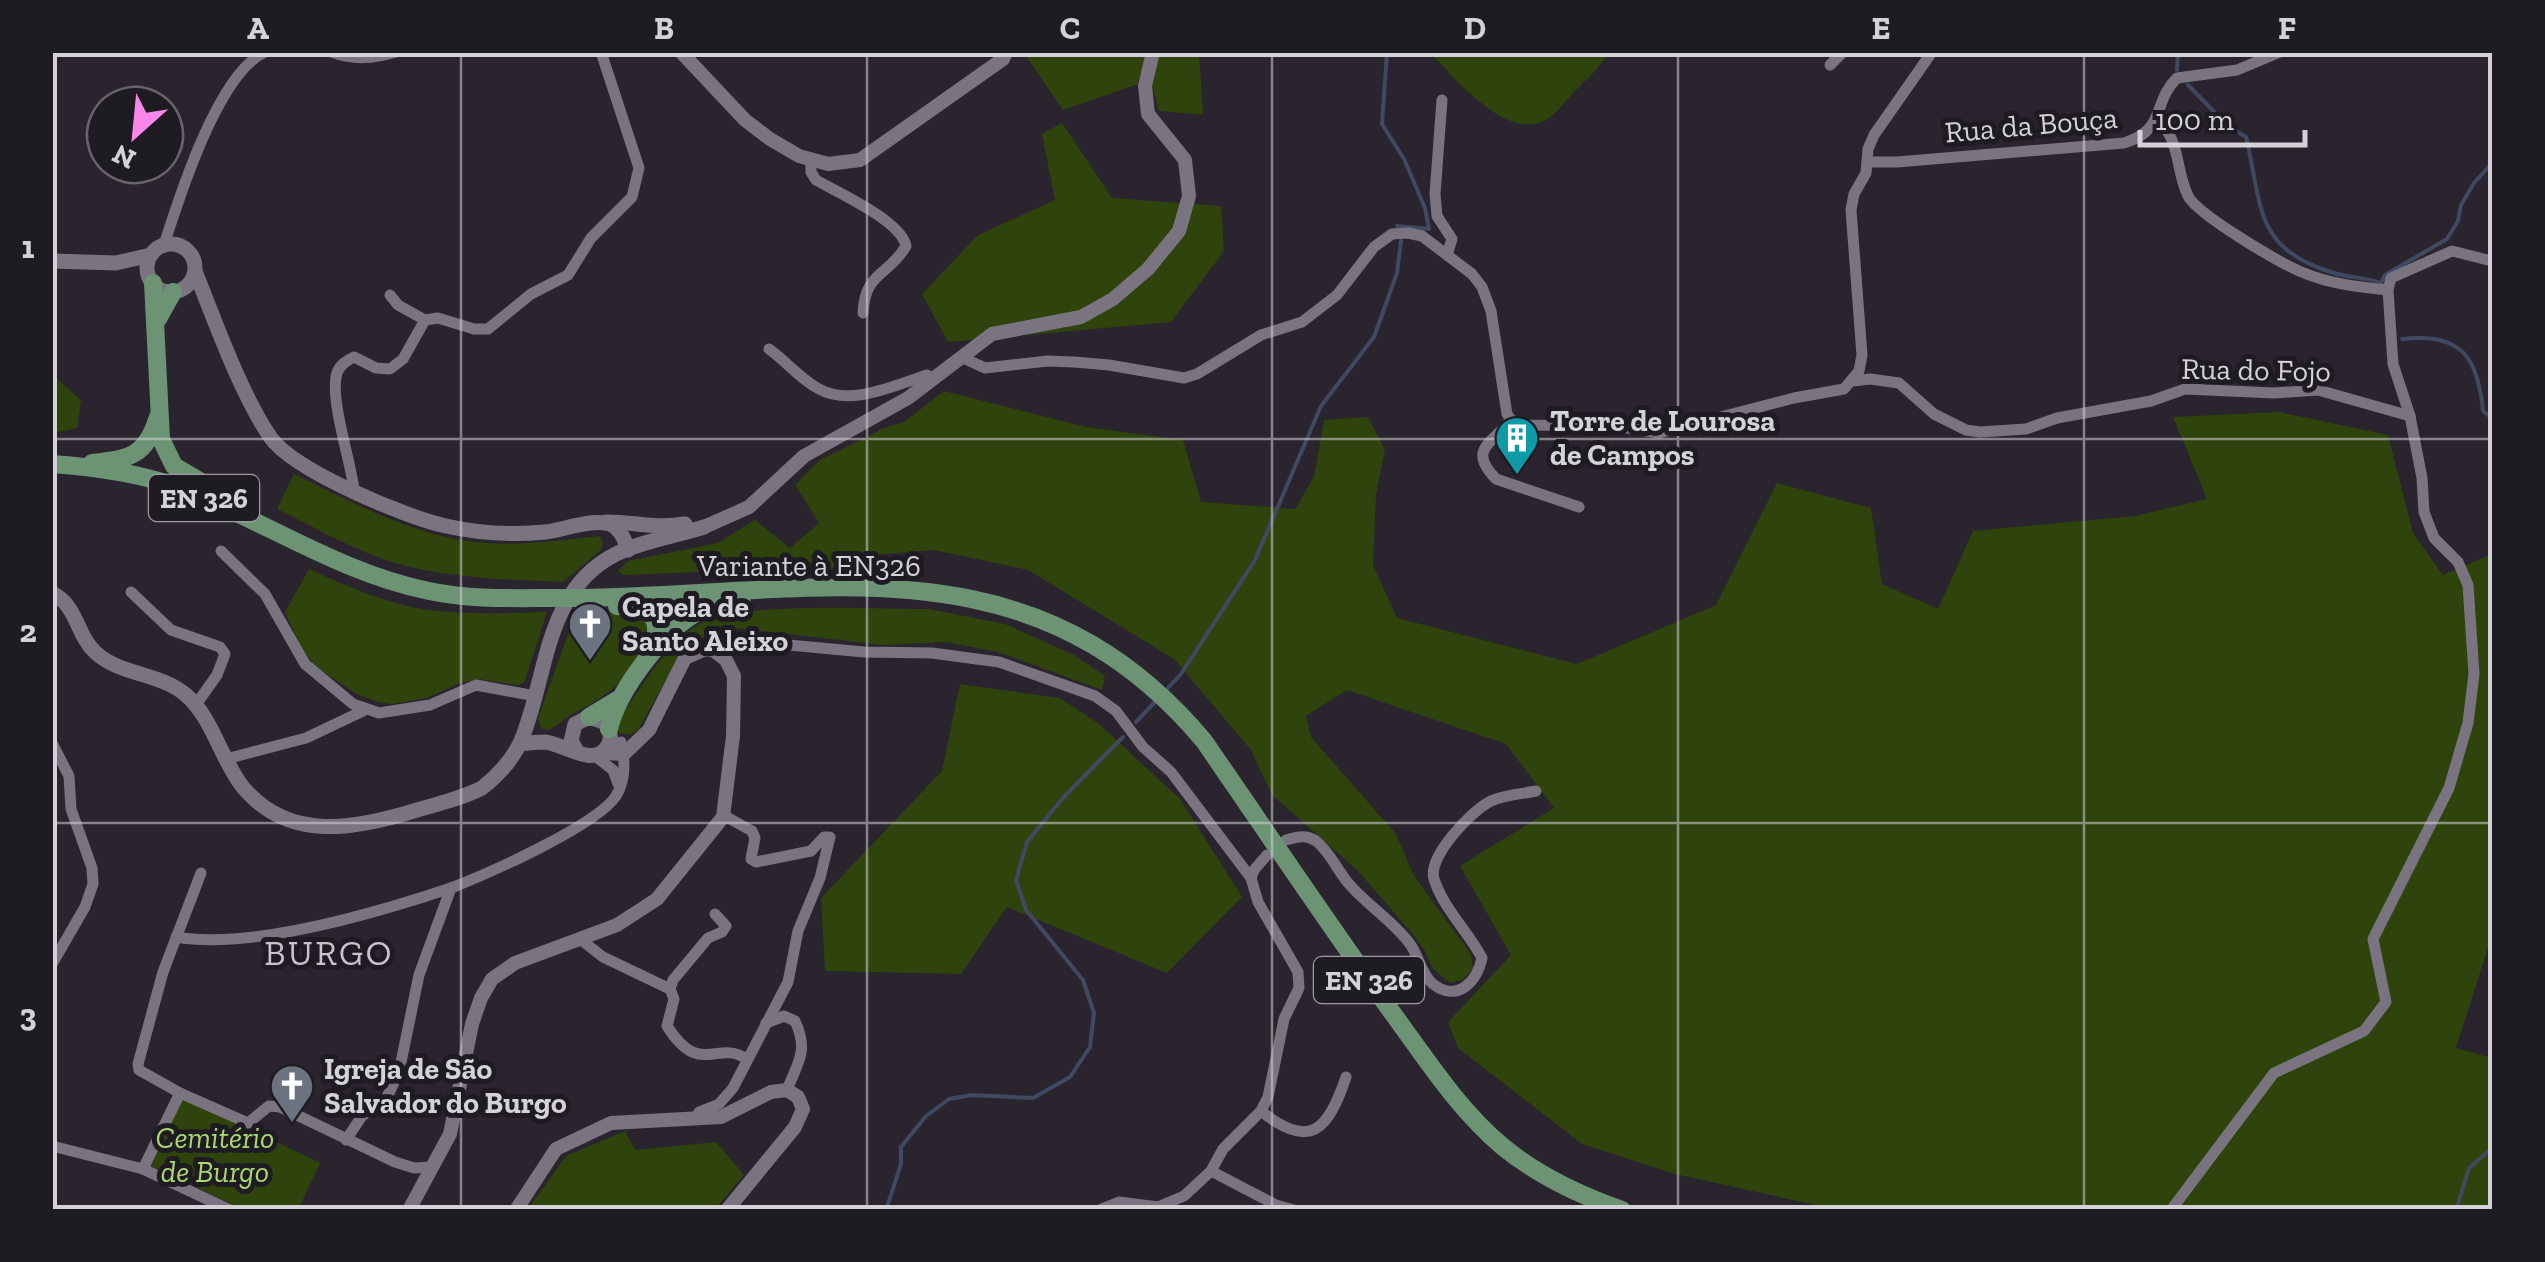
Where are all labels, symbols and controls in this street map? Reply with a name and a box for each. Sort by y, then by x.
text: A [247,9,269,47]
text: B [654,9,674,47]
text: C [1060,9,1080,47]
text: D [1464,9,1486,47]
text: E [1872,9,1890,47]
text: F [2278,9,2296,47]
north arrow [85,85,185,185]
scale bar [2140,85,2305,147]
street label: Rua da Bouça [1943,100,2119,150]
text: 100 m [2155,102,2234,138]
text: N [107,137,141,176]
text: 1 [22,228,35,266]
street label: Rua do Fojo [2181,351,2331,389]
place label: Torre de Lourosa de Campos [1550,403,1776,473]
building icon: Torre de Lourosa de Campos [1494,415,1540,476]
road number: EN 326 [149,475,259,521]
street label: Variante à EN326 [696,548,921,584]
place label: Capela de Santo Aleixo [622,589,789,659]
church icon: Capela de Santo Aleixo [567,601,613,662]
text: 2 [19,612,37,650]
district label: BURGO [264,932,394,974]
road number: EN 326 [1314,957,1424,1003]
text: 3 [19,996,37,1034]
place label: Igreja de São Salvador do Burgo [324,1051,567,1121]
church icon: Igreja de São Salvador do Burgo [269,1063,315,1124]
park label: Cemitério de Burgo [155,1120,275,1190]

